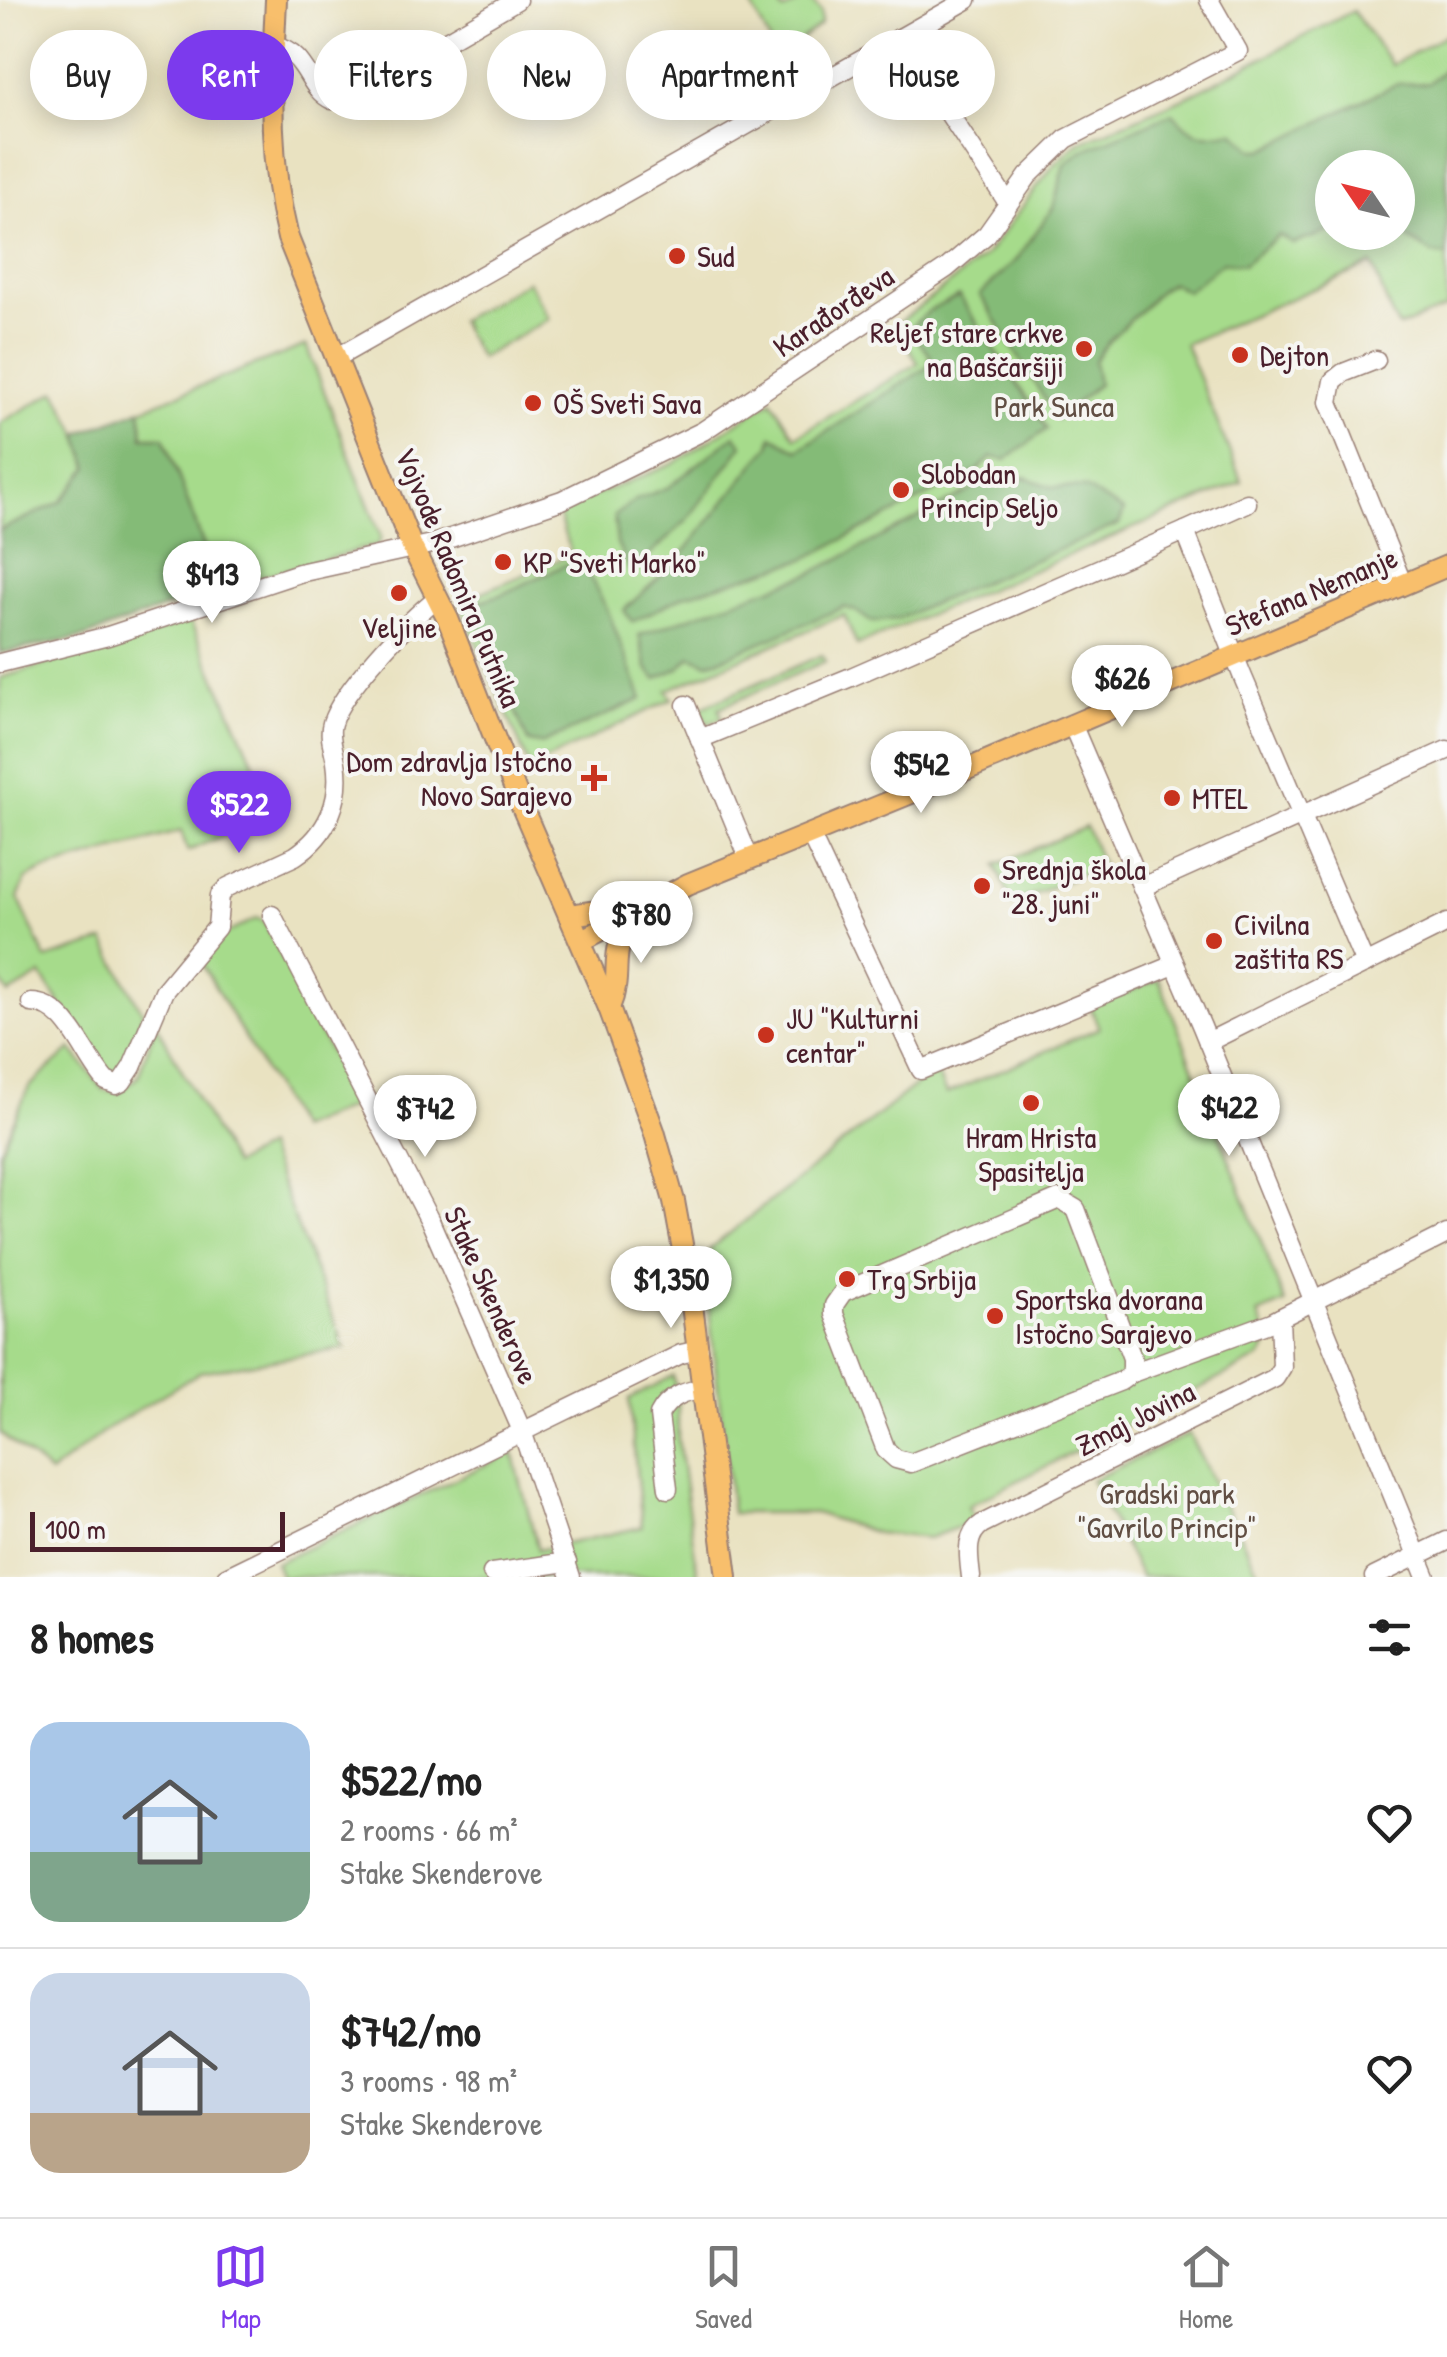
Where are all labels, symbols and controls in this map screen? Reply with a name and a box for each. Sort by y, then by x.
chip: Buy [30,30,147,120]
chip: Rent [167,30,294,120]
chip: Filters [314,30,467,120]
chip: New [487,30,606,120]
chip: Apartment [626,30,833,120]
chip: House [853,30,995,120]
north arrow [1315,150,1415,250]
map controls [1315,150,1415,250]
place label: Sud [697,236,735,276]
marker: Sud [666,245,688,267]
street label: Karađorđeva [765,256,901,366]
place label: Reljef stare crkve na Baščaršiji [870,312,1064,386]
place label: Dejton [1260,335,1329,375]
marker: Reljef stare crkve na Baščaršiji [1073,338,1095,360]
marker: Dejton [1229,344,1251,366]
place label: OŠ Sveti Sava [553,383,702,423]
park label: Park Sunca [994,386,1114,426]
marker: OŠ Sveti Sava [522,392,544,414]
street label: Vojvode Radomira Putnika [386,441,532,713]
place label: Slobodan Princip Seljo [921,453,1058,527]
marker: Slobodan Princip Seljo [890,479,912,501]
street label: Stefana Nemanje [1219,537,1403,645]
pin: $413 [153,541,271,626]
place label: KP "Sveti Marko" [523,542,706,582]
marker: KP "Sveti Marko" [492,551,514,573]
text: $413 [185,552,239,595]
marker: Veljine [388,582,410,604]
place label: Veljine [361,607,437,647]
pin: $626 [1063,645,1181,730]
text: $626 [1094,656,1150,699]
pin: $542 [862,731,980,816]
place label: Dom zdravlja Istočno Novo Sarajevo [347,741,572,815]
text: $542 [893,742,949,785]
marker: Dom zdravlja Istočno Novo Sarajevo [581,765,607,791]
pin: $522 [180,771,298,856]
place label: MTEL [1192,778,1248,818]
text: $522 [209,782,269,825]
marker: MTEL [1161,787,1183,809]
place label: Srednja škola "28. juni" [1002,849,1146,923]
marker: Srednja škola "28. juni" [971,875,993,897]
pin: $780 [582,881,700,966]
text: $780 [611,892,671,935]
place label: Civilna zaštita RS [1234,904,1344,978]
marker: Civilna zaštita RS [1203,930,1225,952]
place label: JU "Kulturni centar" [786,998,919,1072]
marker: JU "Kulturni centar" [755,1024,777,1046]
pin: $422 [1170,1074,1288,1159]
pin: $742 [366,1075,484,1160]
text: $422 [1200,1085,1258,1128]
text: $742 [395,1086,455,1129]
marker: Hram Hrista Spasitelja [1020,1092,1042,1114]
place label: Hram Hrista Spasitelja [966,1117,1097,1191]
street label: Stake Skenderove [435,1200,549,1390]
pin: $1,350 [590,1246,752,1331]
text: $1,350 [633,1257,709,1300]
place label: Trg Srbija [867,1259,976,1299]
marker: Trg Srbija [836,1268,858,1290]
place label: Sportska dvorana Istočno Sarajevo [1015,1279,1203,1353]
marker: Sportska dvorana Istočno Sarajevo [984,1305,1006,1327]
street label: Zmaj Jovina [1069,1371,1202,1465]
park label: Gradski park "Gavrilo Princip" [1077,1473,1257,1547]
scale bar [30,1507,285,1552]
text: 100 m [45,1510,106,1548]
text: 8 homes [30,1609,154,1666]
icon: filters [1362,1610,1417,1665]
text: $522/mo [340,1751,482,1808]
icon: home [110,1762,230,1882]
icon: heart [1362,1795,1417,1850]
text: 2 rooms · 66 m² [340,1808,518,1851]
text: Stake Skenderove [340,1851,543,1894]
text: $742/mo [340,2002,481,2059]
icon: home [110,2013,230,2133]
icon: heart [1362,2046,1417,2101]
text: 3 rooms · 98 m² [340,2059,517,2102]
text: Stake Skenderove [340,2102,543,2145]
tab: Map [213,2239,268,2337]
tab: Saved [695,2239,752,2337]
tab: Home [1179,2239,1234,2337]

